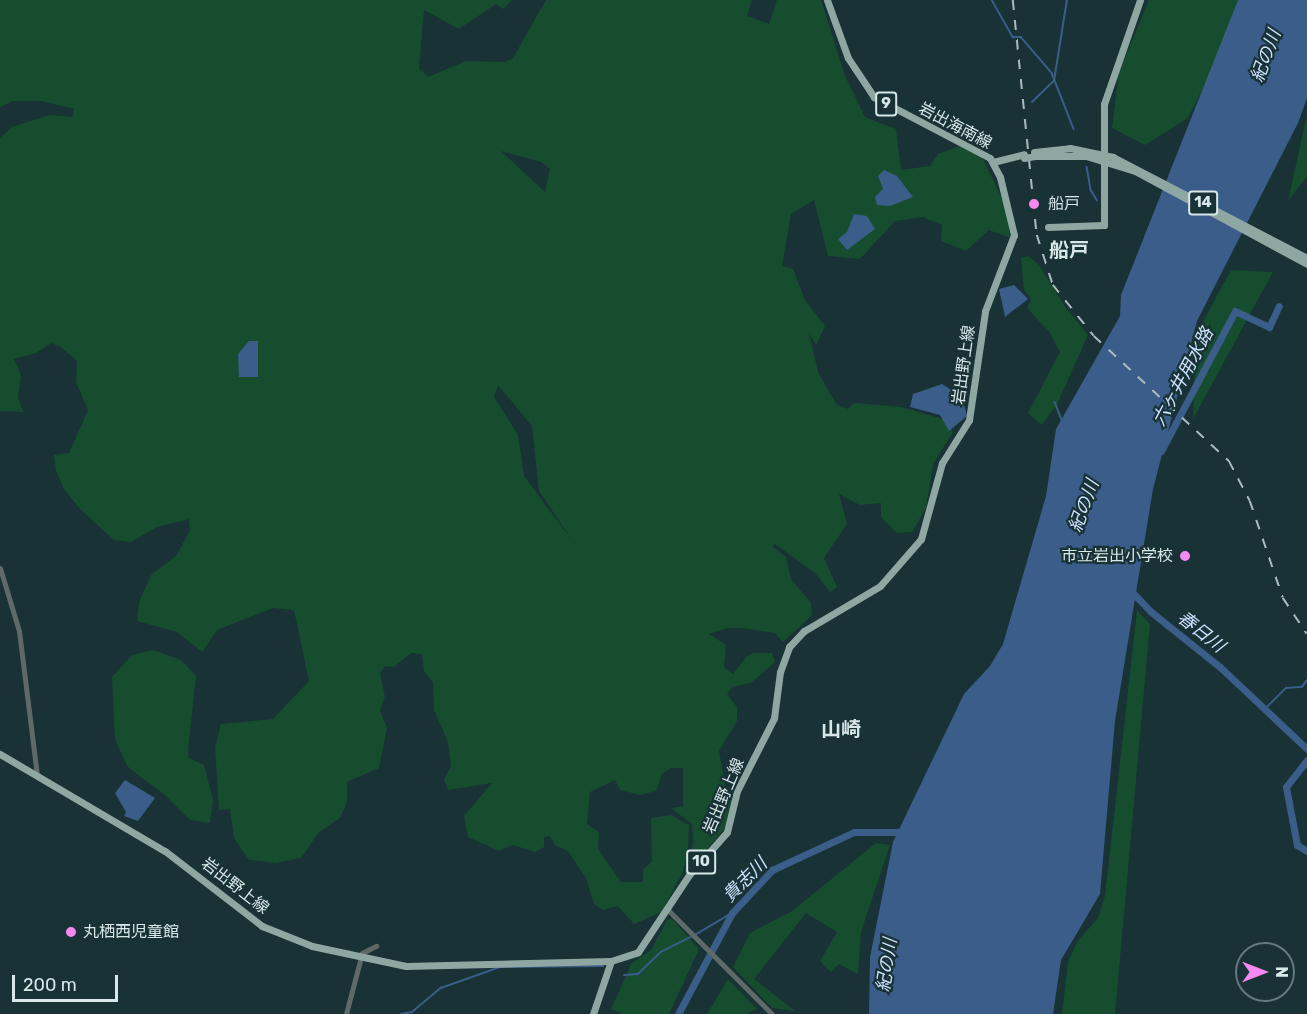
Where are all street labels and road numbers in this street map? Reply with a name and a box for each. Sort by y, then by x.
road number: 9 [874,92,898,116]
street label: 岩出海南線 [915,99,995,153]
road number: 14 [1188,191,1218,215]
street label: 岩出野上線 [949,324,979,406]
street label: 岩出野上線 [700,755,748,837]
road number: 10 [686,850,716,874]
street label: 岩出野上線 [198,854,272,918]

